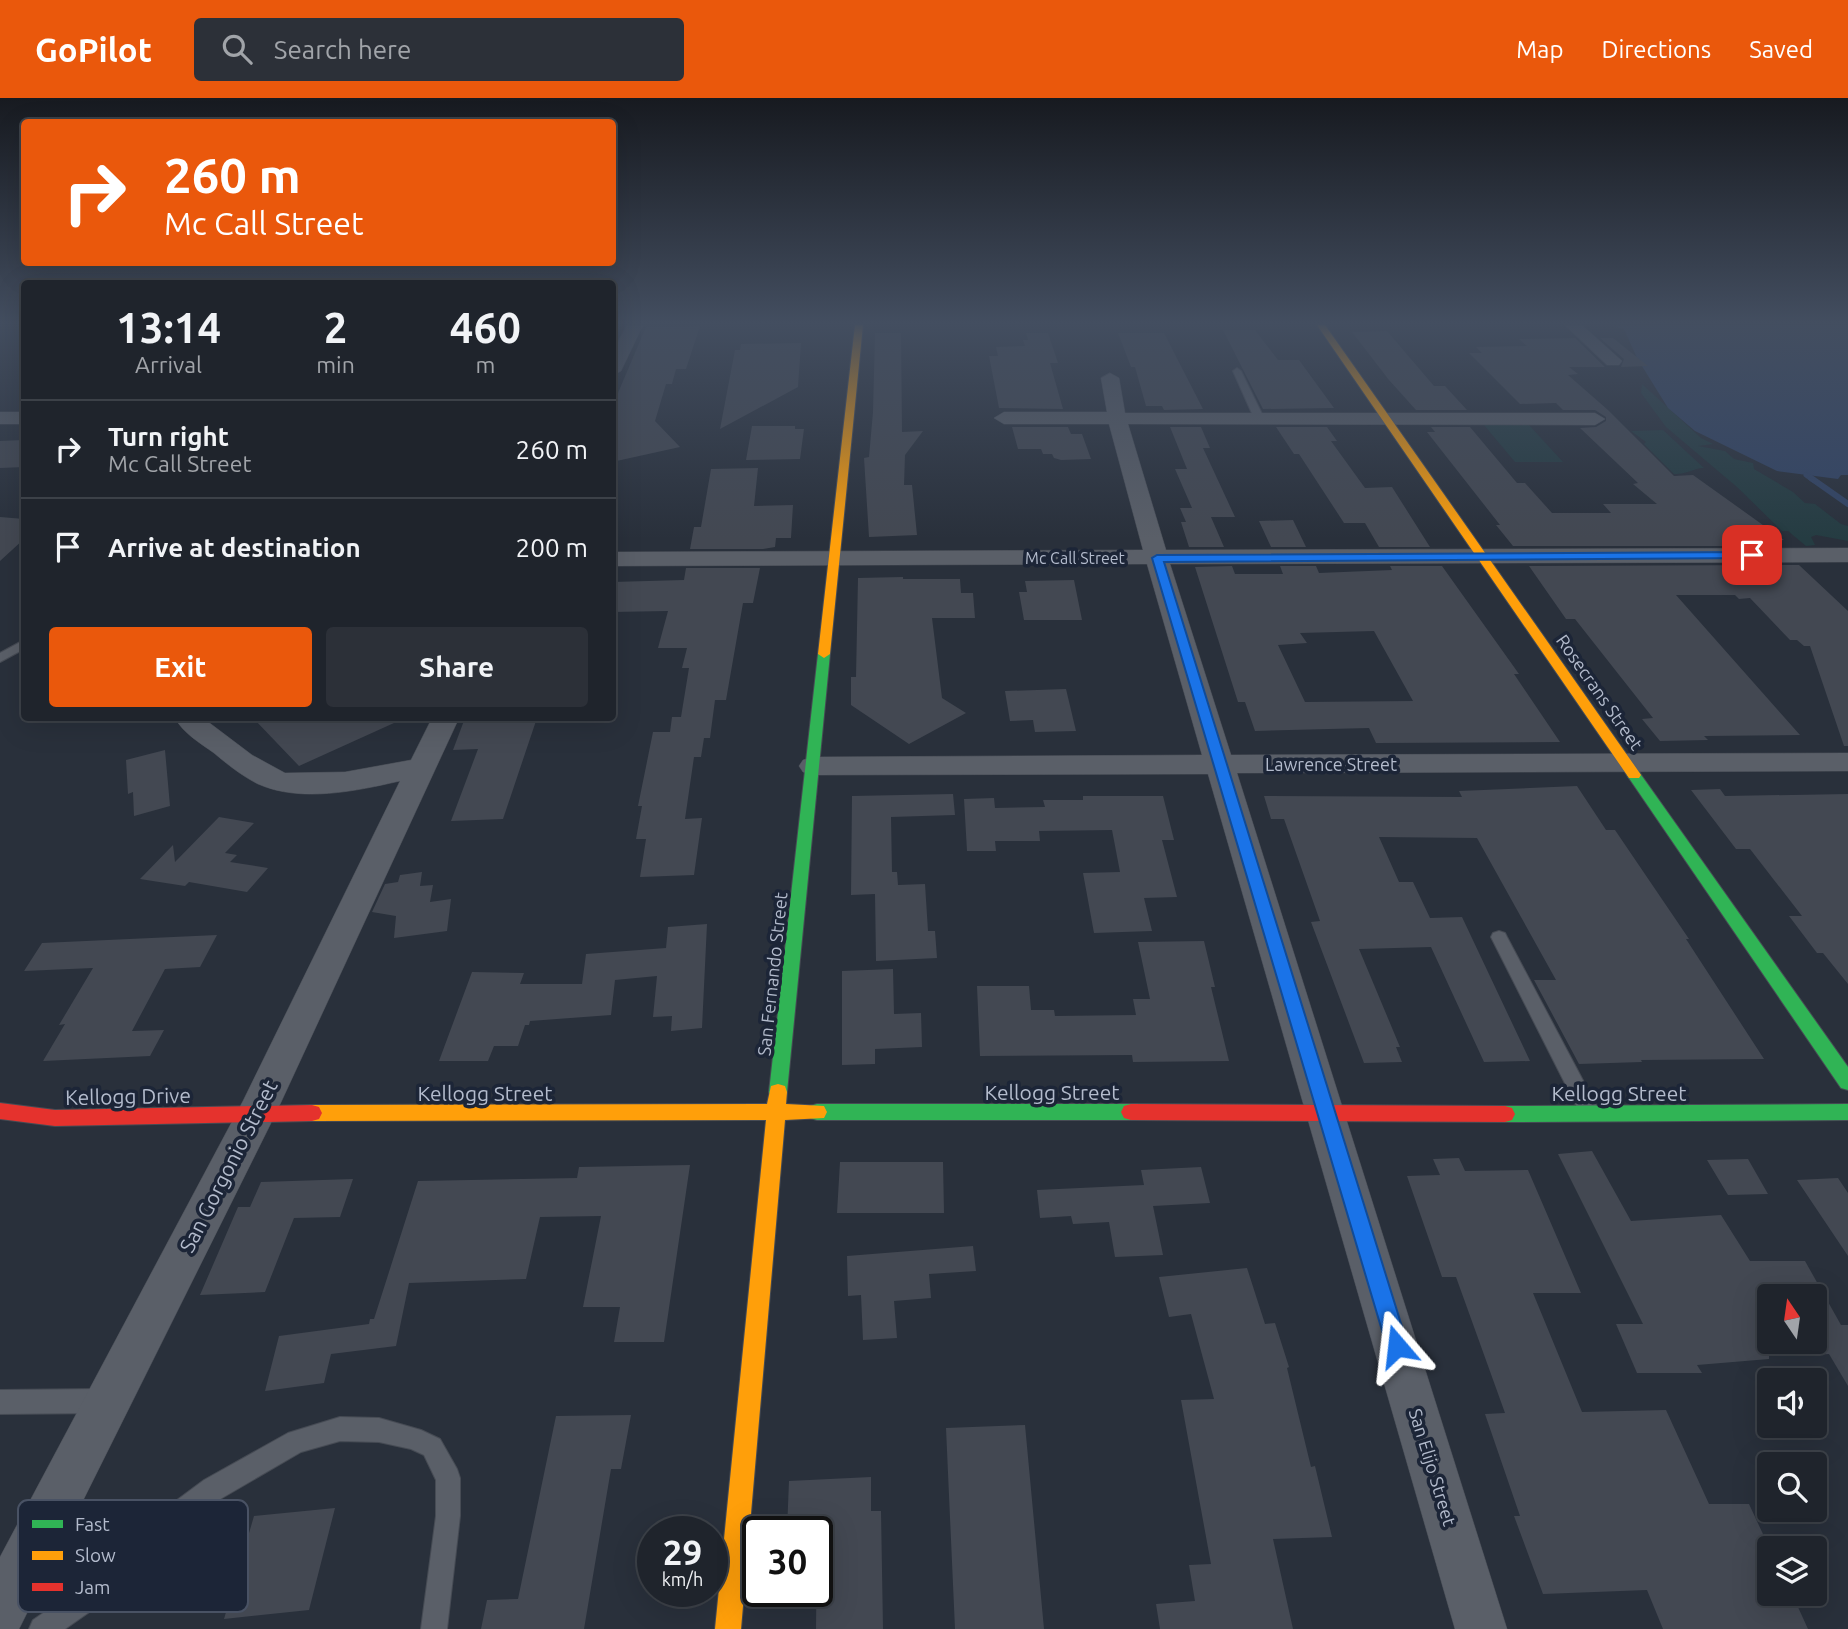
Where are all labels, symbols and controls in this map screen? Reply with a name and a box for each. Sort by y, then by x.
search box [194,18,684,81]
icon: search [218,30,256,68]
text: GoPilot [35,31,152,68]
text: Search here [274,35,411,64]
text: Map [1516,36,1563,63]
text: Directions [1601,36,1711,63]
text: Saved [1749,36,1813,63]
icon: right [49,147,140,238]
text: 260 m [164,147,301,202]
text: Mc Call Street [164,205,364,241]
text: 13:14 [116,304,221,351]
text: 2 [324,304,347,351]
text: 460 [450,304,521,351]
text: Arrival [135,352,202,377]
text: min [316,352,355,377]
text: m [475,352,495,377]
text: Turn right [108,422,229,451]
icon: right [49,430,87,468]
text: 260 m [516,435,588,464]
text: Mc Call Street [108,451,251,476]
pin [1722,525,1782,585]
icon: arrive [49,528,87,566]
text: Arrive at destination [108,533,361,562]
text: 200 m [516,533,588,562]
icon: arrive [1733,536,1771,574]
street label: Mc Call Street [1025,549,1126,567]
button: Exit [49,627,312,707]
button: Share [326,627,588,707]
street label: Rosecrans Street [1553,630,1647,754]
street label: Lawrence Street [1265,754,1397,774]
street label: San Fernando Street [753,891,791,1057]
street label: San Gorgonio Street [174,1076,282,1256]
street label: Kellogg Street [985,1080,1120,1104]
street label: Kellogg Street [418,1081,553,1105]
street label: Kellogg Street [1552,1081,1687,1105]
street label: Kellogg Drive [65,1083,191,1109]
north arrow [1757,1284,1827,1354]
map controls [1757,1284,1827,1606]
position arrow [1360,1309,1434,1383]
button: sound [1757,1368,1827,1438]
street label: San Elijo Street [1406,1406,1460,1528]
button: search [1757,1452,1827,1522]
legend [18,1500,248,1612]
text: Fast [75,1513,110,1535]
speed limit sign: 30 [742,1516,833,1607]
text: 29 [663,1532,702,1572]
button: layers [1757,1536,1827,1606]
text: Slow [75,1544,116,1566]
text: km/h [662,1569,703,1589]
text: Jam [75,1576,111,1598]

